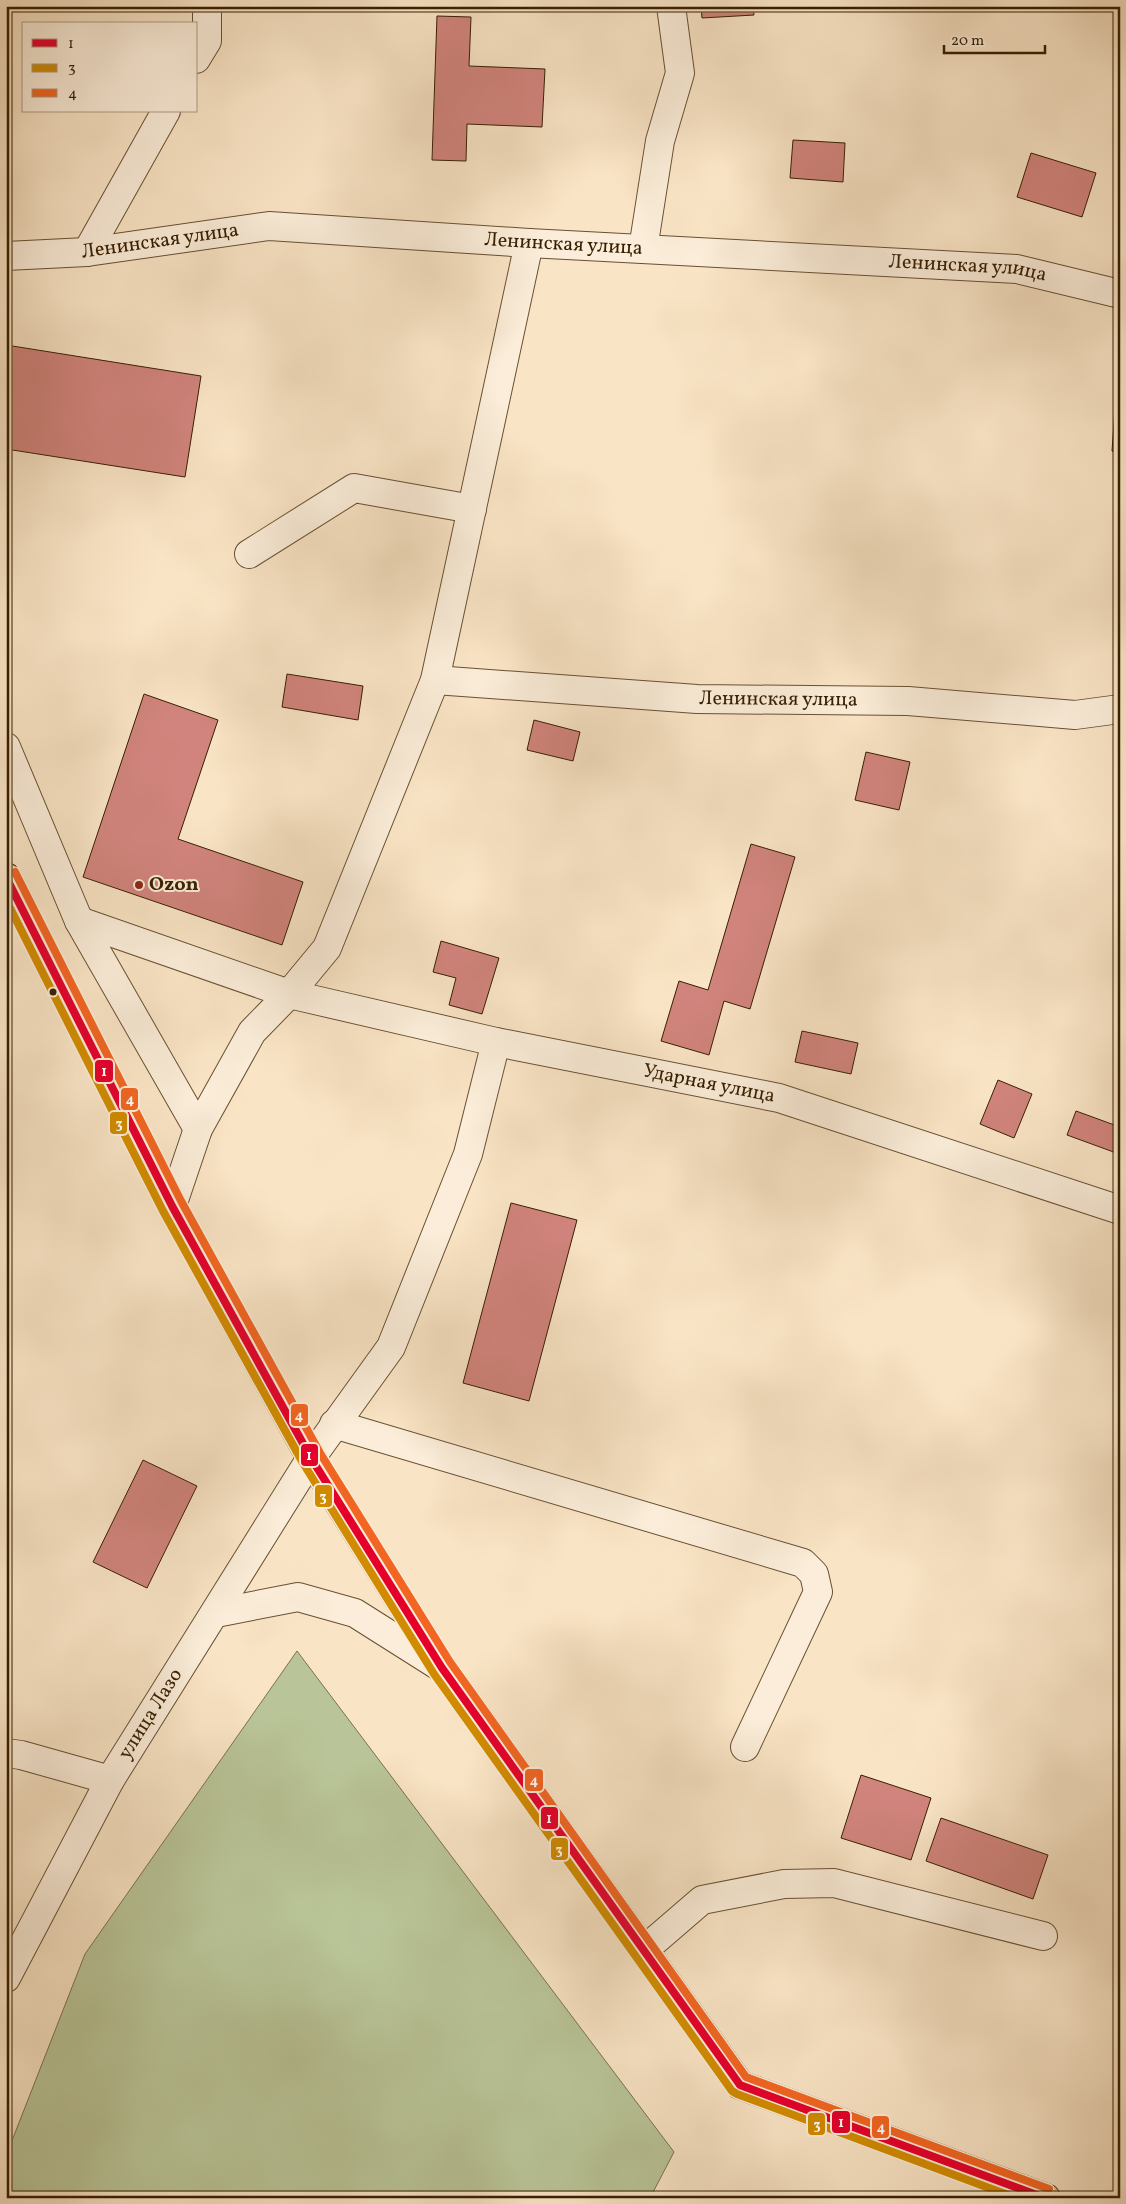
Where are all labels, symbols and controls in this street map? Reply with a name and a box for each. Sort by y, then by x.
legend [22,22,198,112]
scale bar [944,22,1045,54]
text: 20 m [951,31,984,52]
text: 1 [68,34,74,55]
text: 3 [68,58,76,79]
text: 4 [68,84,77,105]
street label: Ленинская улица [80,216,241,267]
street label: Ленинская улица [483,226,643,263]
street label: Ленинская улица [888,248,1050,290]
street label: Ленинская улица [699,685,858,715]
place label: Ozon [149,871,199,899]
marker: Ozon [133,879,145,891]
unlabelled marker [48,987,58,997]
street label: Ударная улица [641,1057,778,1111]
line badge: 1 [94,1059,114,1083]
text: 1 [101,1063,107,1082]
line badge: 4 [120,1087,139,1111]
text: 4 [126,1091,135,1110]
line badge: 3 [109,1111,128,1135]
text: 3 [115,1115,123,1134]
line badge: 4 [290,1403,309,1427]
text: 4 [295,1407,304,1426]
line badge: 1 [300,1443,319,1467]
text: 1 [306,1447,312,1466]
line badge: 3 [314,1484,333,1508]
text: 3 [319,1488,327,1507]
street label: улица Лазо [112,1663,190,1765]
line badge: 4 [524,1768,544,1792]
text: 4 [530,1772,539,1791]
line badge: 1 [540,1806,559,1830]
text: 1 [546,1810,552,1829]
line badge: 3 [550,1837,569,1861]
text: 3 [555,1841,563,1860]
line badge: 1 [831,2110,851,2134]
line badge: 3 [807,2112,826,2136]
text: 1 [838,2114,844,2133]
line badge: 4 [871,2115,890,2139]
text: 3 [813,2116,821,2135]
text: 4 [877,2119,886,2138]

